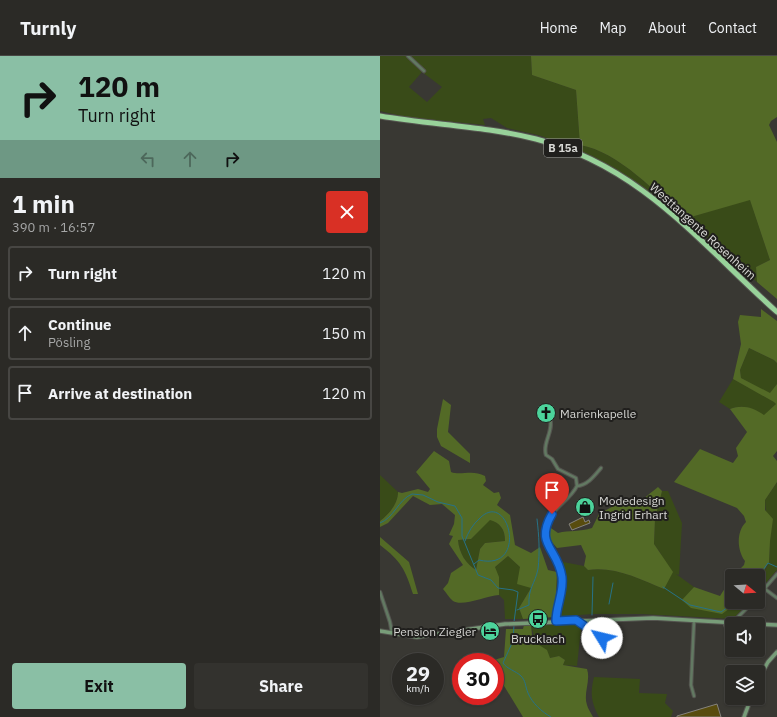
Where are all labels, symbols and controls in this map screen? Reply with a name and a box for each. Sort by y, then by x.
text: Turnly [20,16,76,40]
text: Home [540,19,577,37]
text: Map [599,19,626,37]
text: About [648,19,686,37]
text: Contact [708,19,757,37]
text: 120 m [78,68,160,105]
icon: right [12,72,64,124]
text: Turn right [78,104,156,127]
road number: B 15a [544,139,582,157]
icon: left [137,148,159,170]
icon: ahead [179,148,201,170]
icon: right [221,148,243,170]
street label: Westtangente Rosenheim [647,179,759,283]
text: 1 min [12,188,75,220]
button: close [326,191,368,233]
text: 390 m · 16:57 [12,219,95,236]
icon: right [14,262,36,284]
text: Turn right [48,264,117,283]
text: 120 m [322,264,366,283]
text: Continue [48,315,112,334]
icon: ahead [14,322,36,344]
text: 150 m [322,324,366,343]
text: Pösling [48,334,90,351]
icon: arrive [14,382,36,404]
text: Arrive at destination [48,384,192,403]
text: 120 m [322,384,366,403]
church icon: Marienkapelle [535,402,557,424]
place label: Marienkapelle [560,406,637,421]
pin [535,473,569,514]
icon: arrive [541,479,563,501]
place label: Modedesign Ingrid Erhart [599,493,667,522]
shop icon: Modedesign Ingrid Erhart [574,496,596,518]
north arrow [725,569,765,609]
map controls [725,569,765,705]
bus stop icon: Brucklach [527,608,549,630]
position arrow [581,617,623,659]
button: sound [725,617,765,657]
hotel icon: Pension Ziegler [479,620,501,642]
place label: Pension Ziegler [393,624,477,639]
place label: Brucklach [511,631,565,646]
speed limit sign: 30 [452,653,504,705]
text: 29 [406,660,430,687]
button: Exit [12,663,186,709]
button: Share [194,663,368,709]
button: layers [725,665,765,705]
text: km/h [406,682,430,695]

